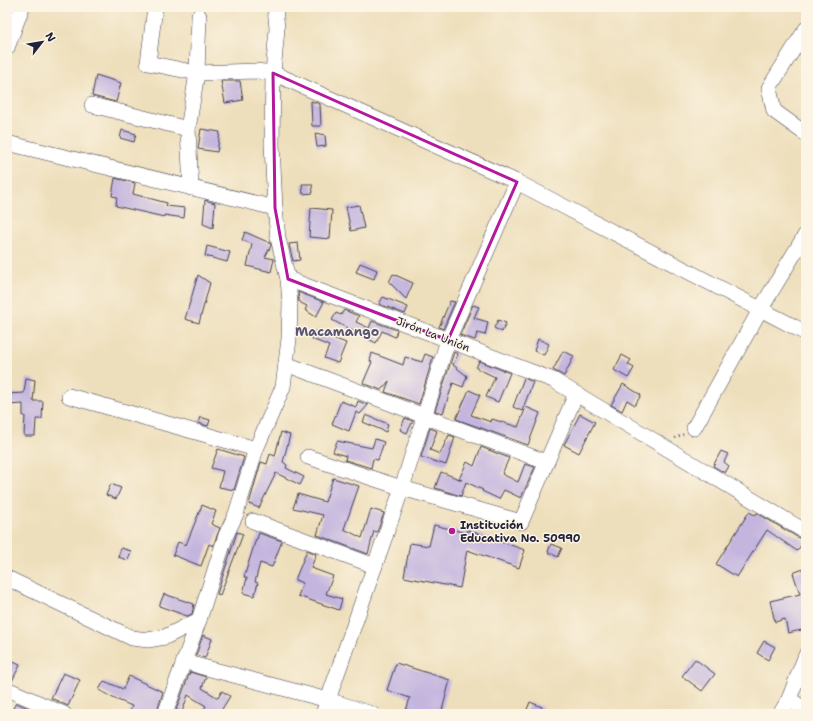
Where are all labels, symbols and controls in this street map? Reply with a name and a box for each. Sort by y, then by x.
north arrow [22,22,62,62]
text: N [41,30,59,45]
street label: Jirón La Unión [394,314,472,356]
district label: Macamango [295,323,379,340]
place label: Institución Educativa No. 50990 [460,518,581,546]
marker: Institución Educativa No. 50990 [447,526,457,536]

